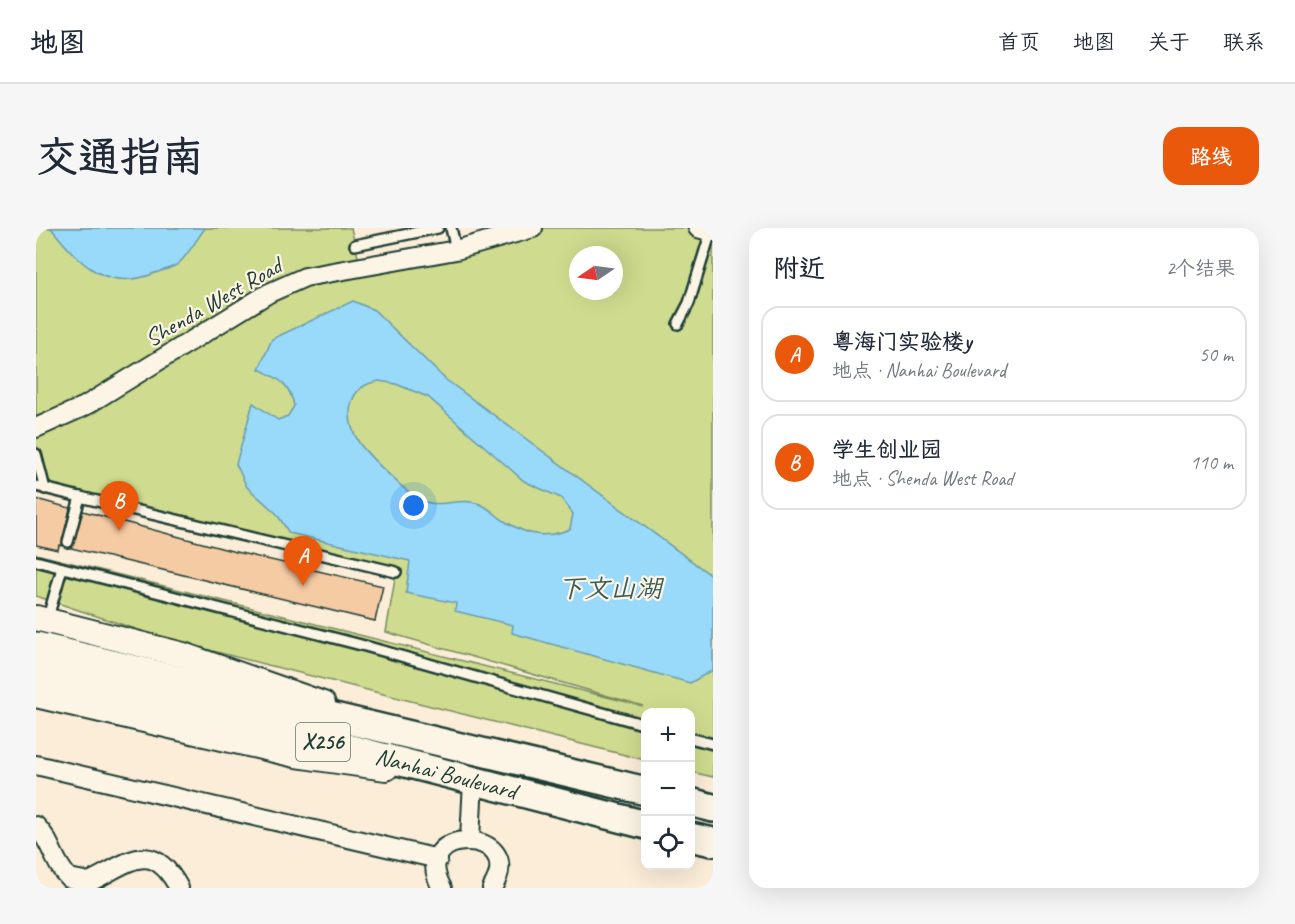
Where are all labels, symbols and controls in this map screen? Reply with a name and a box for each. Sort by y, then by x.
text: 地图 [30,25,86,60]
text: 首页 [998,29,1040,55]
text: 地图 [1073,29,1115,55]
text: 关于 [1148,29,1190,55]
text: 联系 [1223,29,1265,55]
button: 路线 [1163,127,1259,185]
text: 交通指南 [36,131,204,184]
north arrow [569,246,623,300]
street label: Shenda West Road [139,249,290,353]
text: 附近 [773,252,825,285]
text: 2个结果 [1166,256,1235,281]
text: 粤海门实验楼y [832,328,972,356]
text: A [789,342,800,367]
text: 50 m [1199,342,1233,367]
text: 地点 · Nanhai Boulevard [832,358,1006,383]
text: 学生创业园 [832,436,942,464]
text: B [789,450,800,475]
text: 110 m [1190,450,1233,475]
text: 地点 · Shenda West Road [832,466,1013,491]
pin: B [100,482,139,531]
your location [399,491,428,520]
pin: A [284,536,322,586]
water label: 下文山湖 [558,572,665,605]
map controls [641,708,695,870]
button: + [641,708,695,762]
road number: X256 [296,723,350,761]
street label: Nanhai Boulevard [372,741,523,807]
button: − [641,762,695,816]
button: locate [641,816,695,870]

